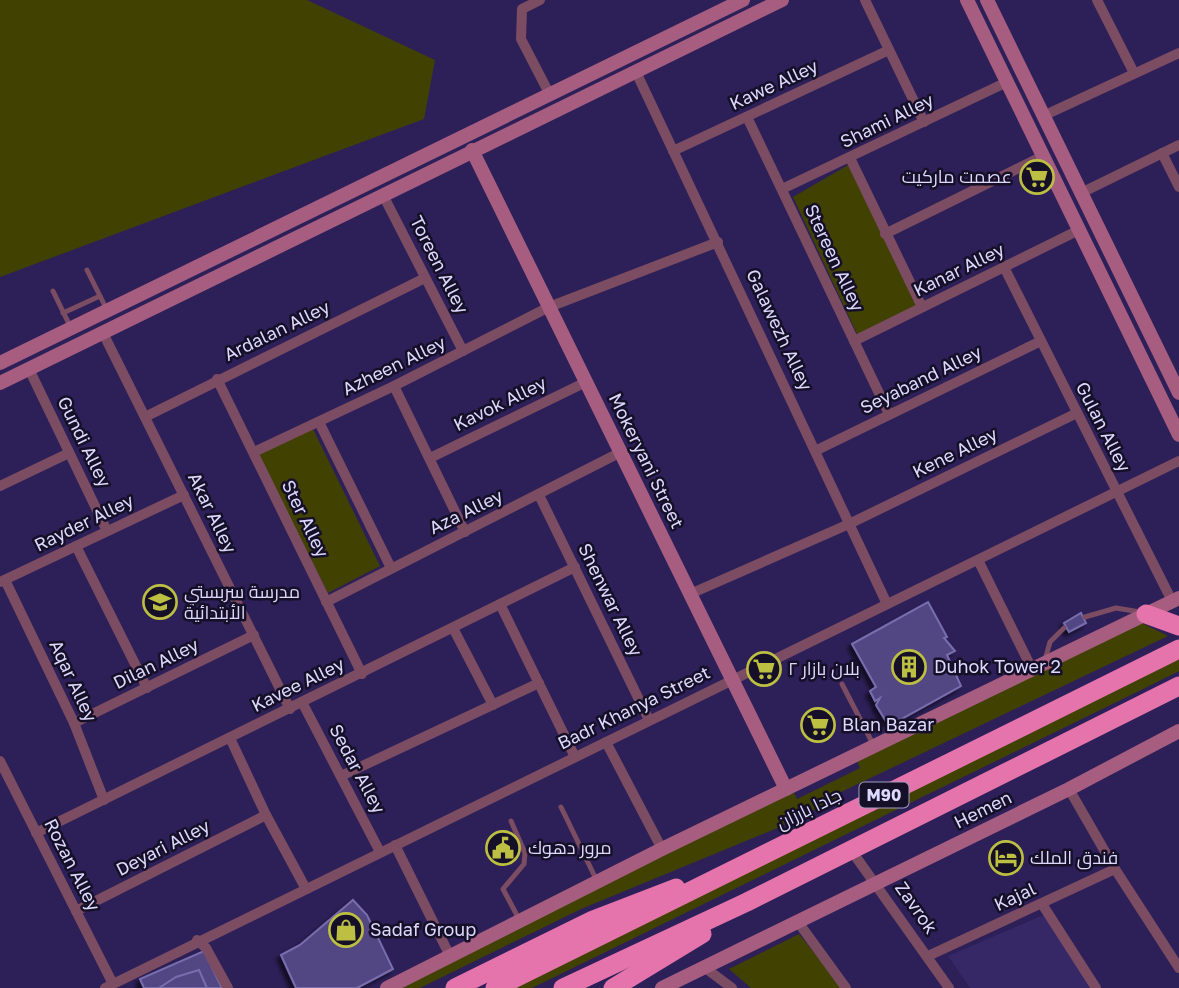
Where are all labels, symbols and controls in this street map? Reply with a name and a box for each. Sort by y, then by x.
street label: Kawe Alley [726,54,821,114]
street label: Shami Alley [836,88,937,152]
supermarket icon: عصمت ماركيت [1018,158,1056,196]
place label: عصمت ماركيت [902,165,1012,188]
street label: Stereen Alley [801,201,869,314]
street label: Toreen Alley [406,212,474,317]
street label: Kanar Alley [910,238,1008,301]
street label: Galawezh Alley [742,265,818,394]
street label: Ardalan Alley [220,295,333,365]
street label: Azheen Alley [338,331,449,400]
street label: Seyaband Alley [856,340,985,418]
street label: Kavok Alley [450,371,550,435]
street label: Gulan Alley [1072,378,1136,475]
street label: Mokeryani Street [605,389,689,532]
street label: Gundi Alley [53,393,116,491]
street label: Kene Alley [909,422,1001,482]
street label: Akar Alley [184,469,242,556]
street label: Ster Alley [278,476,334,561]
street label: Aza Alley [425,484,506,538]
street label: Rayder Alley [30,489,137,556]
street label: Shenwar Alley [574,539,648,660]
place label: مدرسة سربستي الأبتدائية [184,580,300,623]
school or university icon: مدرسة سربستي الأبتدائية [141,583,179,621]
street label: Dilan Alley [109,633,202,693]
street label: Aqar Alley [45,636,102,725]
building icon: Duhok Tower 2 [890,648,928,686]
supermarket icon: بلان بازار ٢ [745,650,783,688]
street label: Kavee Alley [248,652,347,716]
place label: Duhok Tower 2 [934,655,1061,677]
place label: بلان بازار ٢ [788,657,860,680]
street label: Badr Khanya Street [554,661,713,754]
supermarket icon: Blan Bazar [799,706,837,744]
place label: Blan Bazar [842,713,934,735]
street label: Sedar Alley [325,720,391,817]
road number: M90 [860,782,908,808]
street label: جادا بارزان [772,783,845,834]
street label: Hemen [950,786,1015,832]
street label: Deyari Alley [112,814,213,880]
street label: Rozan Alley [40,815,106,915]
public building icon: مرور دهوك [484,829,522,867]
place label: مرور دهوك [528,836,612,859]
hotel icon: فندق الملك [987,839,1025,877]
place label: فندق الملك [1030,846,1118,870]
street label: Zavrok [891,877,943,938]
street label: Kajal [990,877,1039,915]
shop icon: Sadaf Group [327,911,365,949]
place label: Sadaf Group [370,918,476,940]

